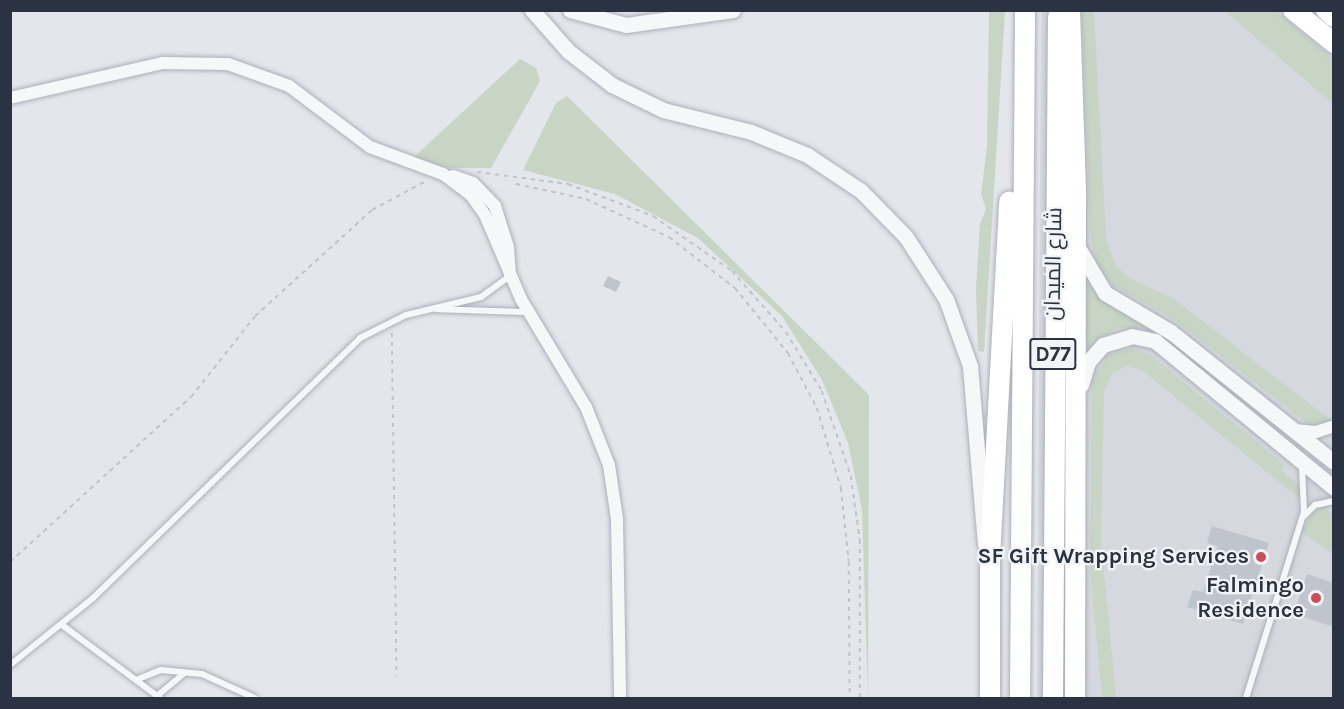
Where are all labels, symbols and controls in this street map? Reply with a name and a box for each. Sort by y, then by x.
street label: شارع الميدان [1040,207,1068,321]
road number: D77 [1029,336,1077,372]
place label: SF Gift Wrapping Services [977,544,1249,570]
marker: SF Gift Wrapping Services [1254,550,1268,564]
place label: Falmingo Residence [1197,572,1304,624]
marker: Falmingo Residence [1309,591,1323,605]

